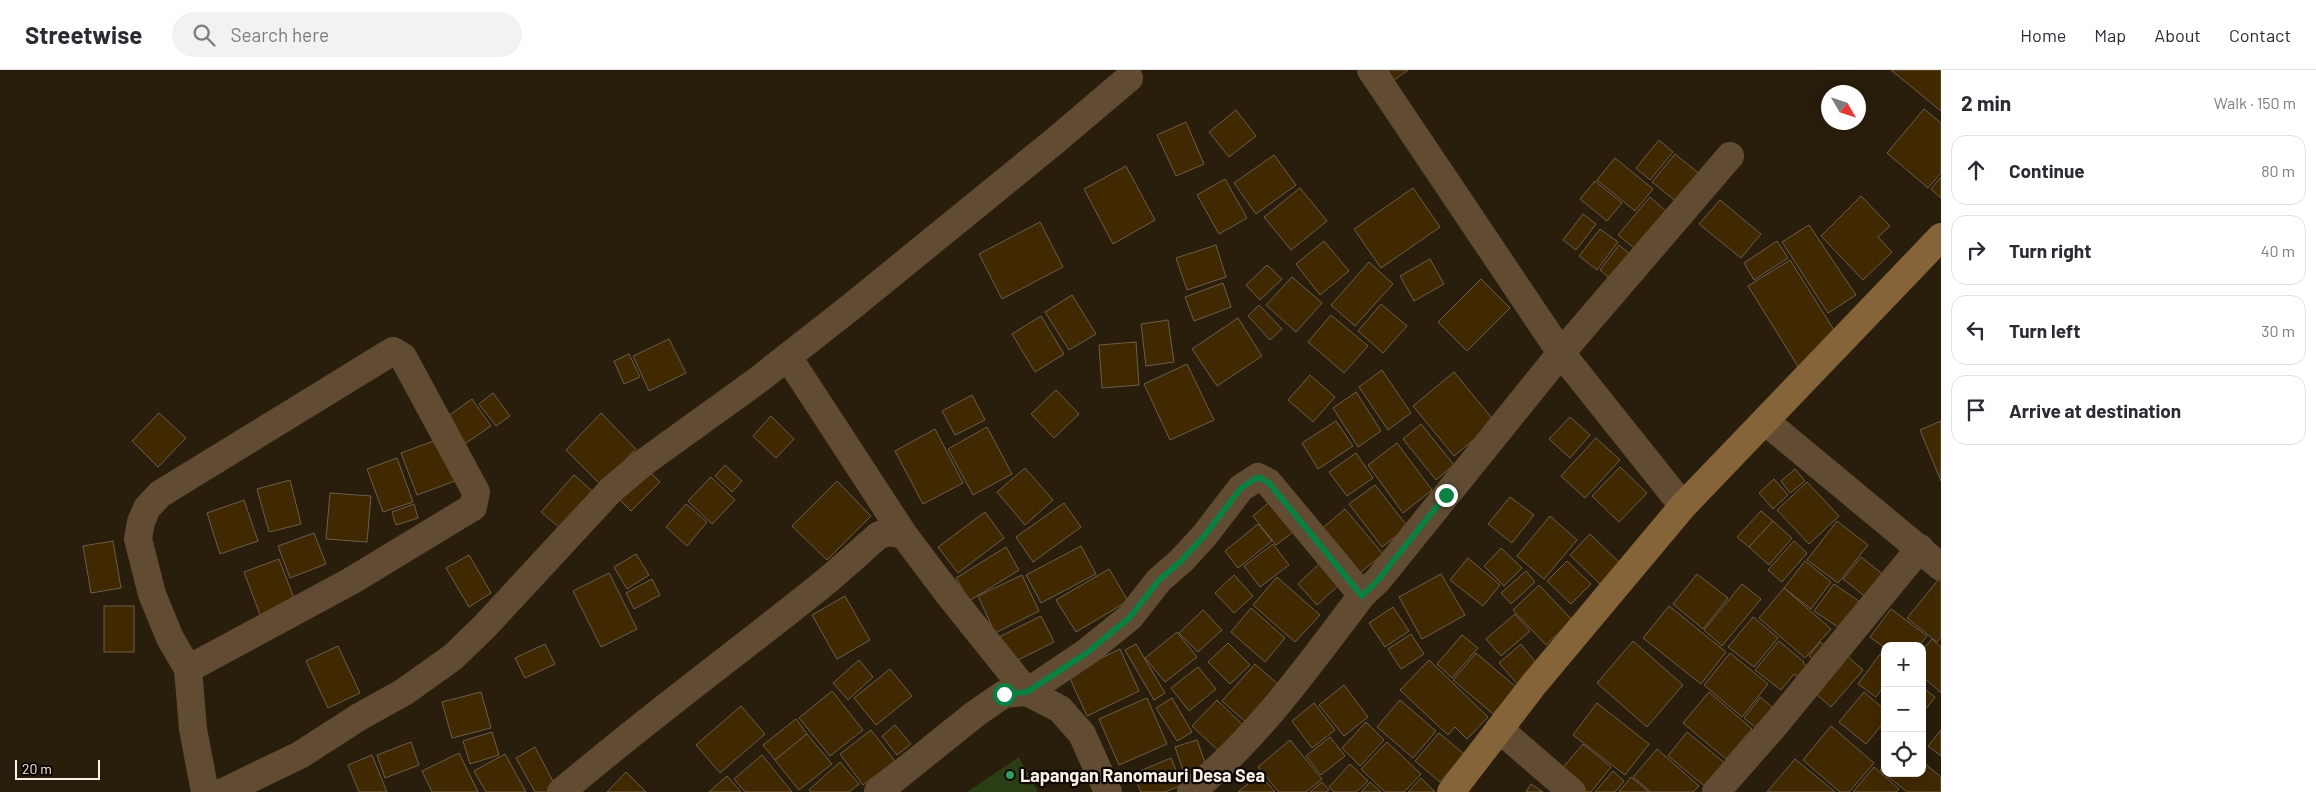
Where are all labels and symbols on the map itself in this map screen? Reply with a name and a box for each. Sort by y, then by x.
north arrow [1821,85,1866,130]
route end [1435,484,1458,507]
route start [993,683,1016,706]
scale bar [15,757,100,780]
place label: Lapangan Ranomauri Desa Sea [1020,764,1265,786]
marker: Lapangan Ranomauri Desa Sea [1004,769,1016,781]

